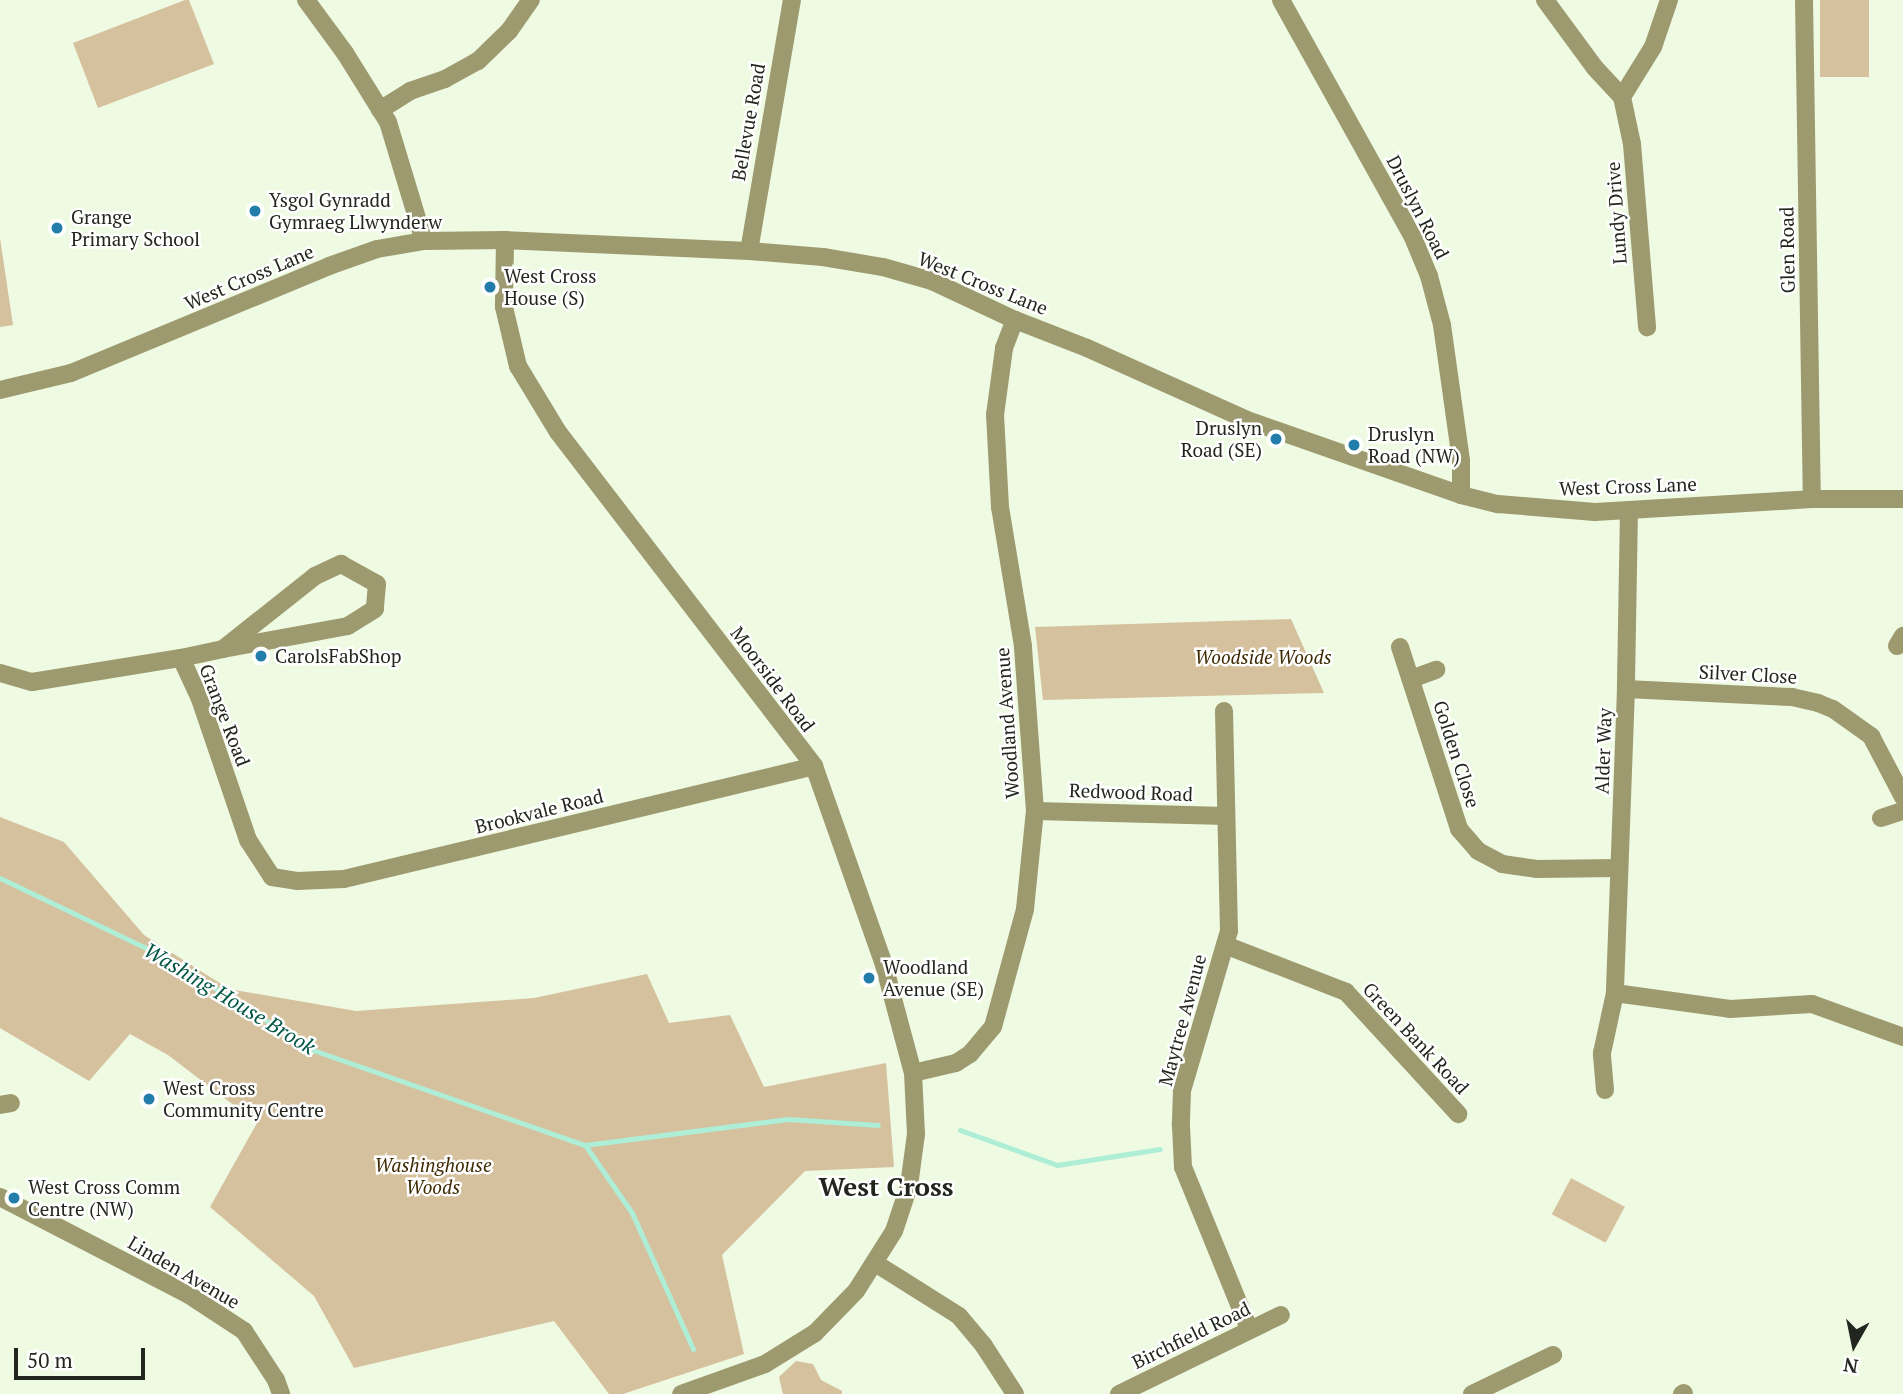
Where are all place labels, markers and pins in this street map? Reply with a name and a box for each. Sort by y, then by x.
place label: Ysgol Gynradd Gymraeg Llwynderw [269,189,442,233]
marker: Ysgol Gynradd Gymraeg Llwynderw [247,203,263,219]
place label: Grange Primary School [71,206,200,250]
marker: Grange Primary School [49,220,65,236]
place label: West Cross House (S) [504,265,596,309]
marker: West Cross House (S) [482,279,498,295]
place label: Druslyn Road (SE) [1181,417,1262,461]
place label: Druslyn Road (NW) [1368,423,1460,467]
marker: Druslyn Road (SE) [1268,431,1284,447]
marker: Druslyn Road (NW) [1346,437,1362,453]
place label: CarolsFabShop [275,645,401,667]
marker: CarolsFabShop [253,648,269,664]
place label: Woodland Avenue (SE) [883,956,984,1000]
marker: Woodland Avenue (SE) [861,970,877,986]
place label: West Cross Community Centre [163,1077,324,1121]
marker: West Cross Community Centre [141,1091,157,1107]
place label: West Cross Comm Centre (NW) [28,1176,180,1220]
marker: West Cross Comm Centre (NW) [6,1190,22,1206]

